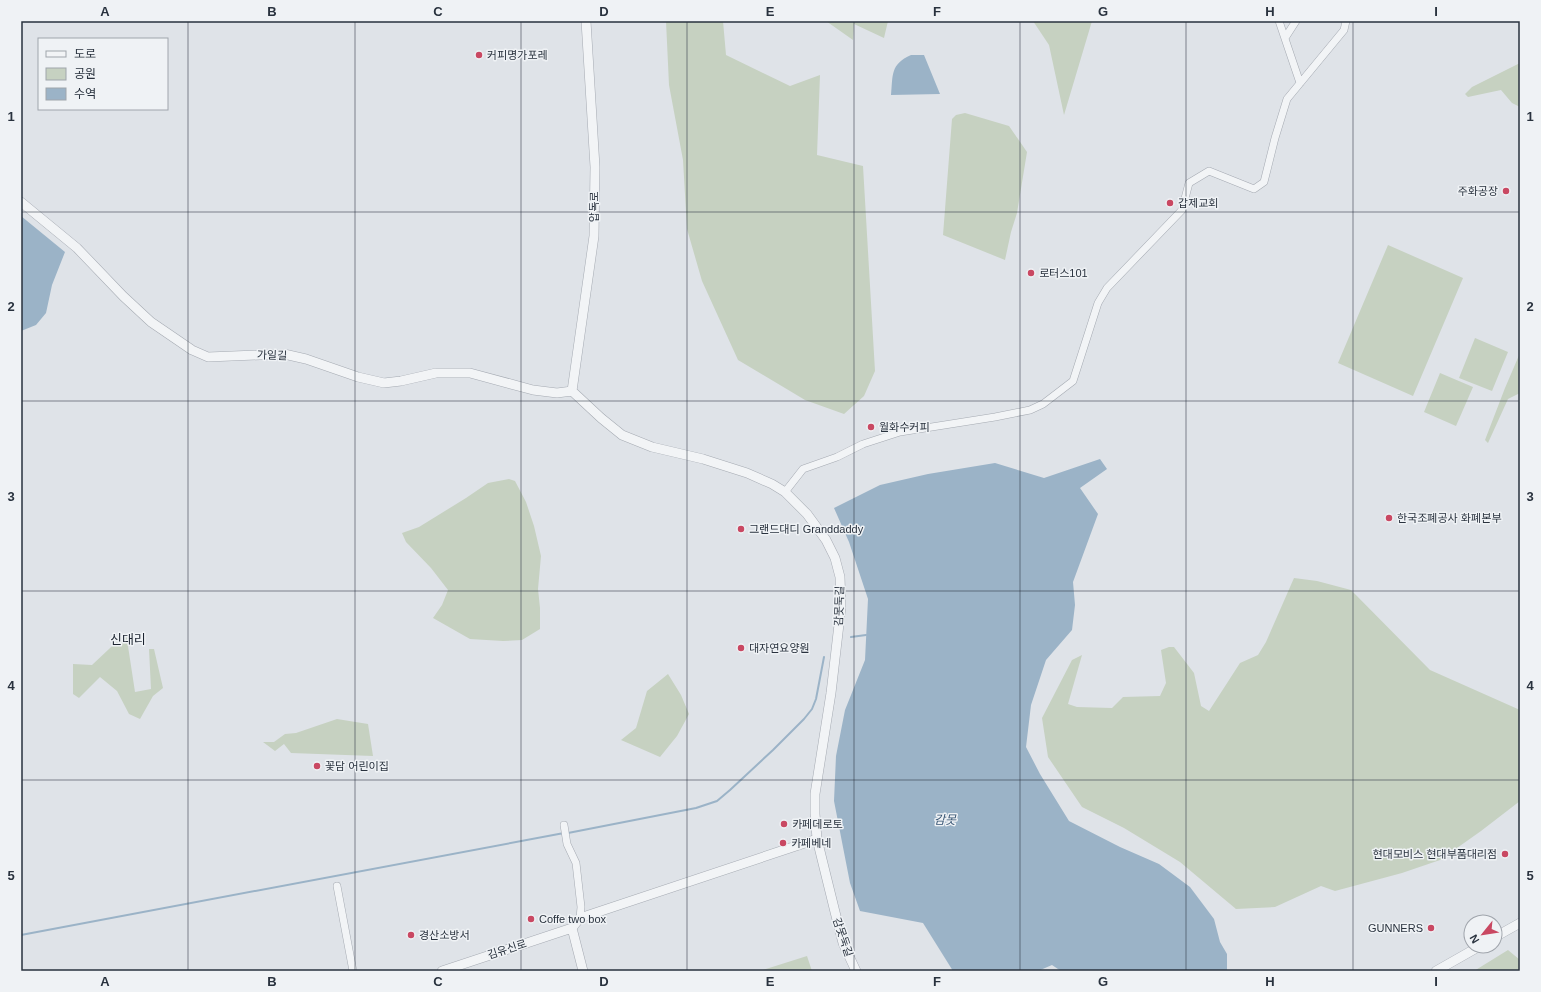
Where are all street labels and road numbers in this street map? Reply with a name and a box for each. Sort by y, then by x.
street label: 압독로 [588,192,600,222]
street label: 가일길 [257,348,287,362]
street label: 감못둑길 [832,586,846,626]
street label: 감못둑길 [831,916,855,958]
street label: 김유신로 [486,937,528,961]

